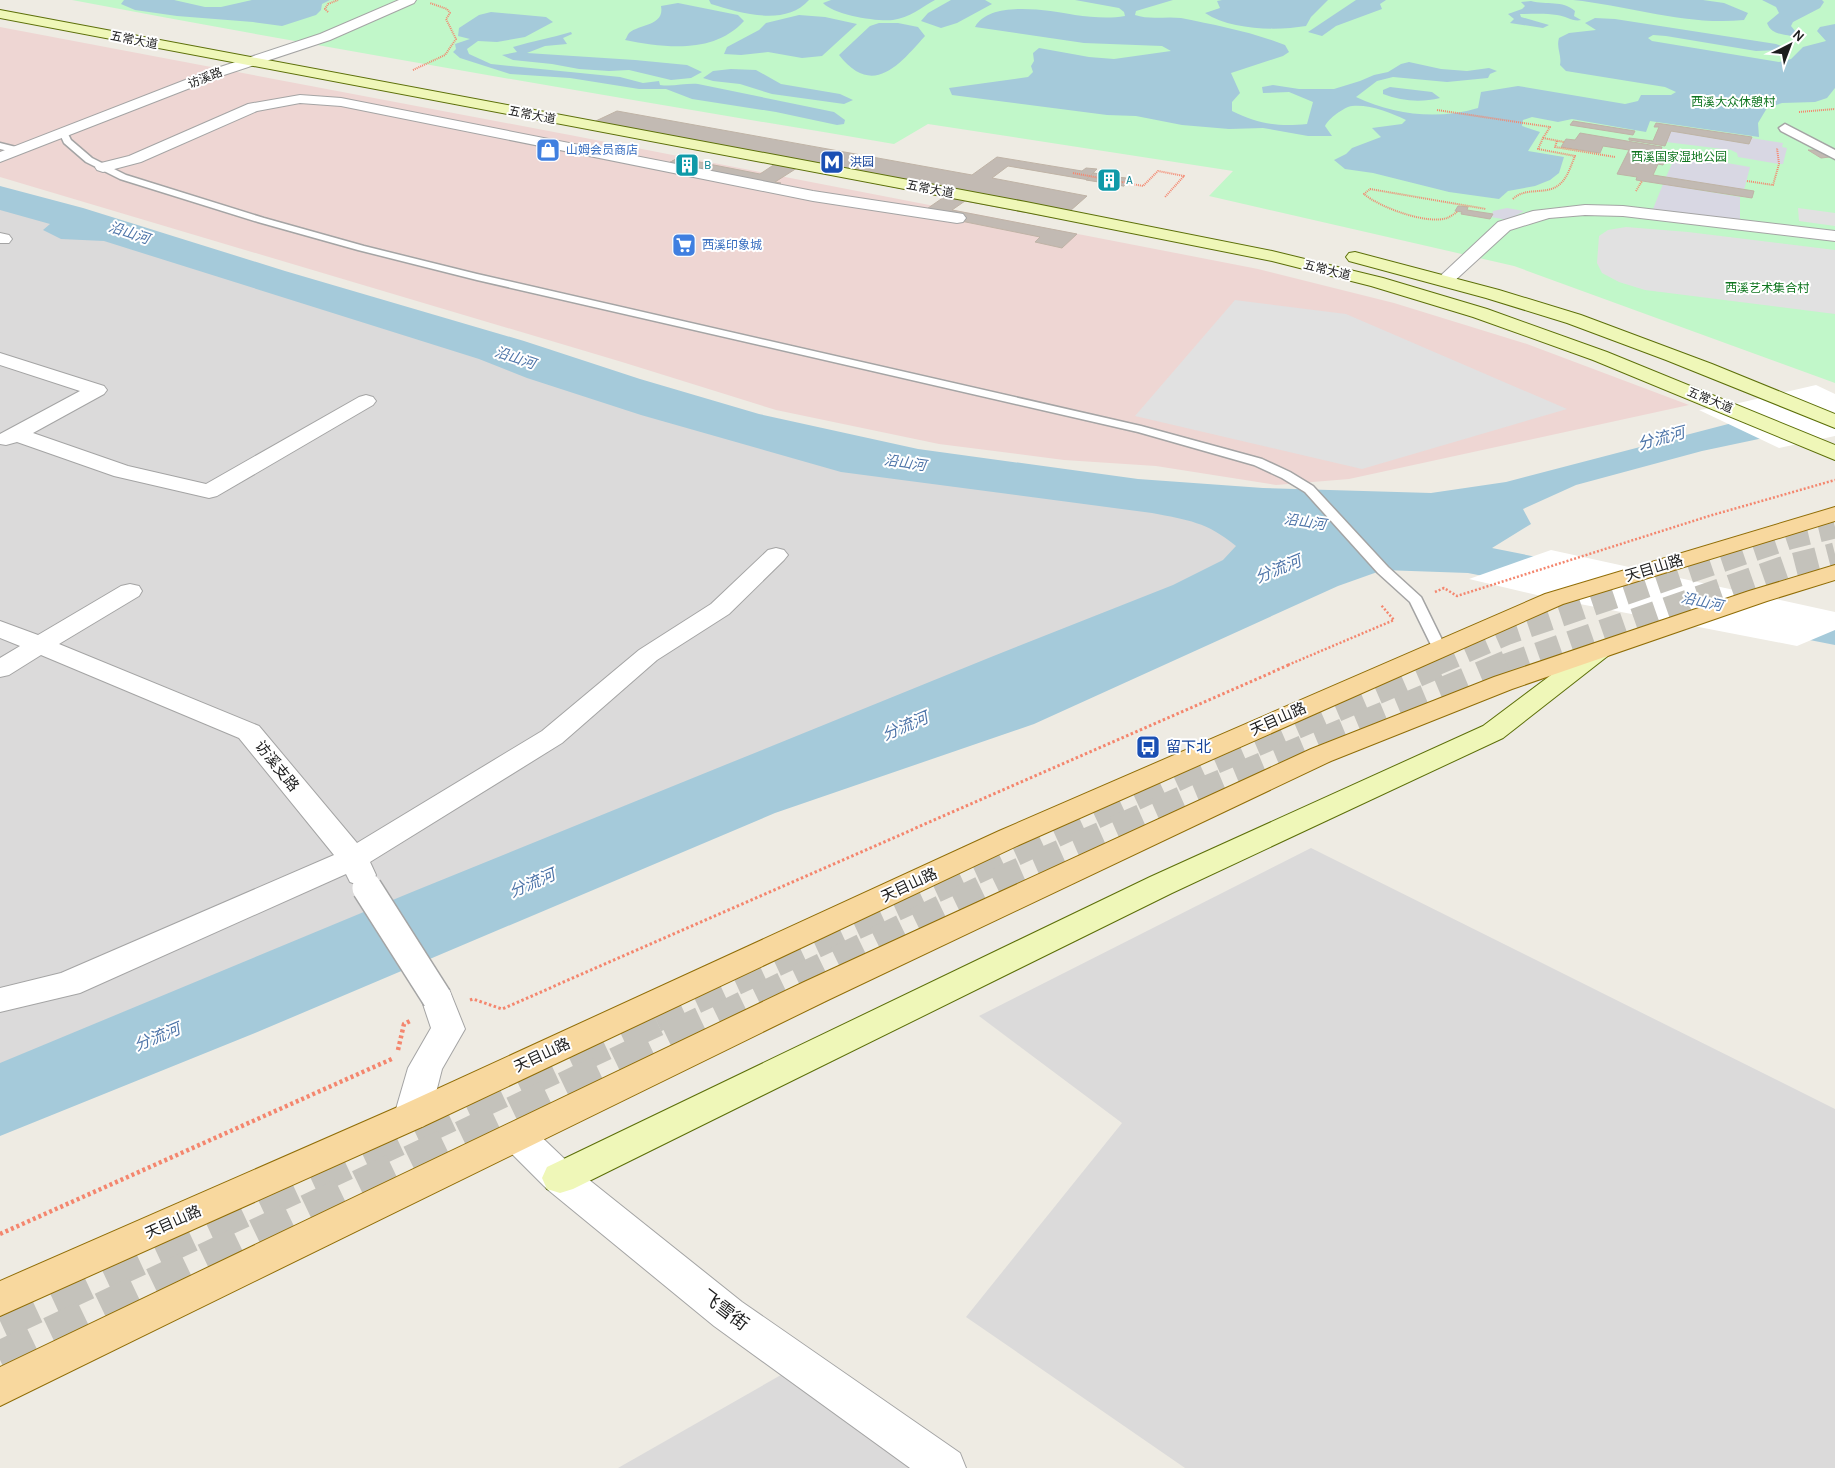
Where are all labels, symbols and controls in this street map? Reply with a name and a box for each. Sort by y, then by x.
north arrow [1765,20,1815,70]
text: N [1789,26,1808,45]
street label: 五常大道 [109,29,159,51]
street label: 访溪路 [186,65,224,91]
park label: 西溪大众休憩村 [1691,95,1776,109]
street label: 五常大道 [507,104,557,126]
shop icon: 山姆会员商店 [535,137,561,163]
place label: 山姆会员商店 [566,143,638,157]
metro station icon: 洪园 [819,149,845,175]
park label: 西溪国家湿地公园 [1631,150,1727,164]
building icon: B [674,152,700,178]
place label: 洪园 [850,155,874,169]
place label: B [704,158,711,172]
building icon: A [1096,167,1122,193]
place label: A [1126,173,1133,187]
street label: 五常大道 [905,178,955,200]
water label: 沿山河 [106,218,154,249]
supermarket icon: 西溪印象城 [671,232,697,258]
place label: 西溪印象城 [702,238,762,252]
street label: 五常大道 [1302,257,1352,283]
park label: 西溪艺术集合村 [1725,281,1810,295]
water label: 沿山河 [492,343,540,374]
street label: 五常大道 [1685,385,1735,415]
water label: 分流河 [1635,422,1690,453]
water label: 沿山河 [883,452,930,475]
water label: 沿山河 [1283,511,1330,534]
water label: 分流河 [1252,550,1307,587]
street label: 天目山路 [1623,551,1685,585]
water label: 沿山河 [1680,589,1727,615]
street label: 天目山路 [1247,699,1309,739]
water label: 分流河 [879,707,934,744]
bus stop icon: 留下北 [1135,734,1161,760]
street label: 访溪支路 [251,737,303,795]
place label: 留下北 [1166,738,1211,756]
water label: 分流河 [506,864,561,901]
street label: 天目山路 [878,864,940,906]
water label: 分流河 [131,1018,186,1055]
street label: 天目山路 [511,1034,573,1076]
street label: 天目山路 [142,1202,204,1242]
street label: 飞雪街 [697,1285,753,1335]

